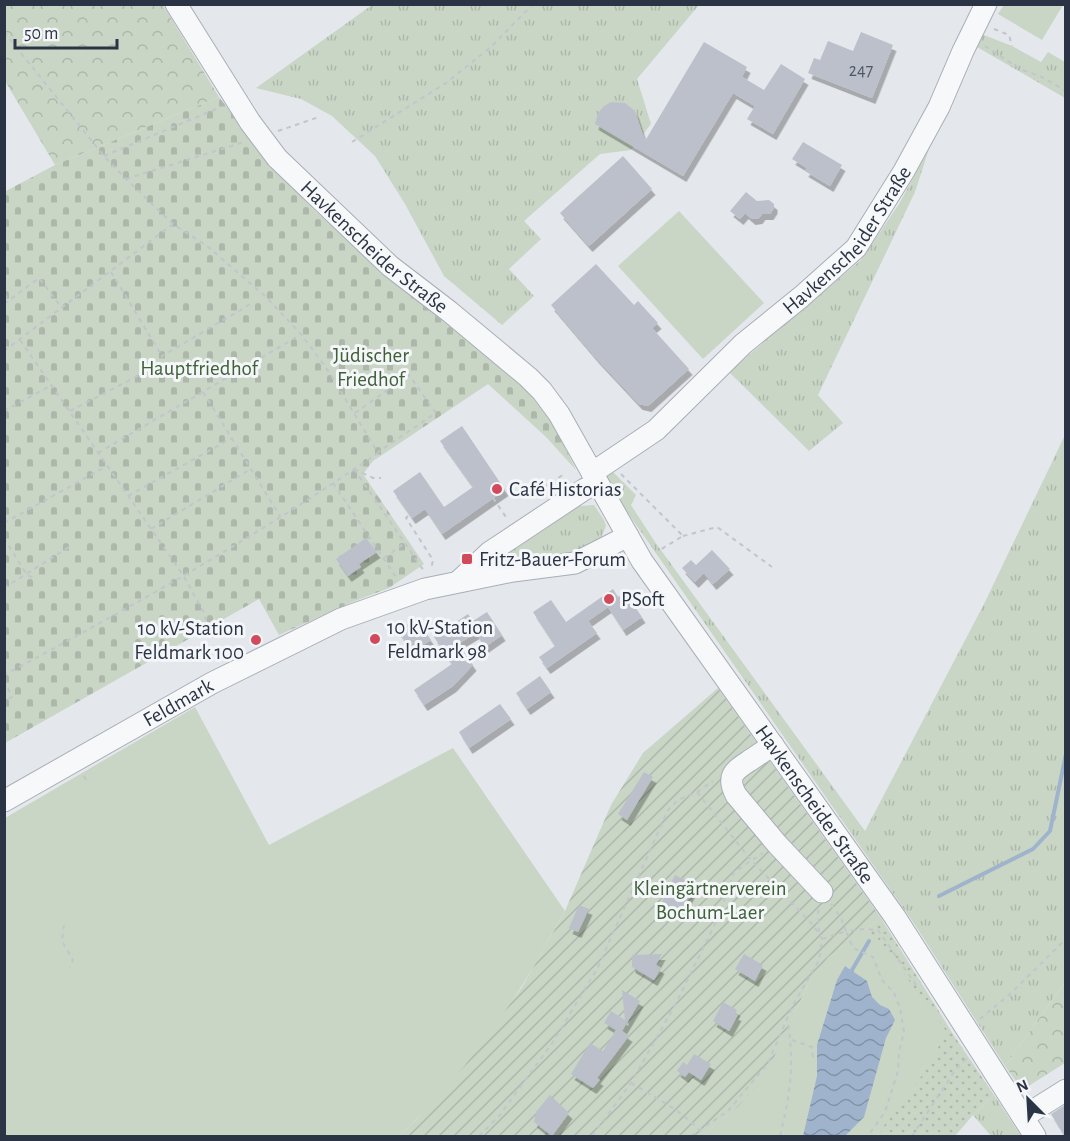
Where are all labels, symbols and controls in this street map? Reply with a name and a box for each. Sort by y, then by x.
scale bar [15,12,117,50]
text: 50 m [24,25,58,43]
house number: 247 [849,62,873,80]
street label: Havkenscheider Straße [779,162,915,318]
street label: Havkenscheider Straße [297,177,452,317]
park label: Jüdischer Friedhof [333,345,409,390]
park label: Hauptfriedhof [140,358,259,379]
place label: Café Historias [509,479,622,500]
marker: Café Historias [490,482,504,496]
place label: Fritz-Bauer-Forum [479,549,626,570]
marker: Fritz-Bauer-Forum [460,552,474,566]
place label: PSoft [621,589,665,610]
marker: PSoft [602,592,616,606]
place label: 10 kV-Station Feldmark 98 [387,617,493,662]
place label: 10 kV-Station Feldmark 100 [134,618,244,663]
marker: 10 kV-Station Feldmark 98 [368,632,382,646]
marker: 10 kV-Station Feldmark 100 [249,633,263,647]
street label: Feldmark [140,674,217,731]
street label: Havkenscheider Straße [751,721,878,887]
park label: Kleingärtnerverein Bochum-Laer [633,878,787,923]
north arrow [998,1069,1058,1129]
text: N [1014,1077,1031,1096]

